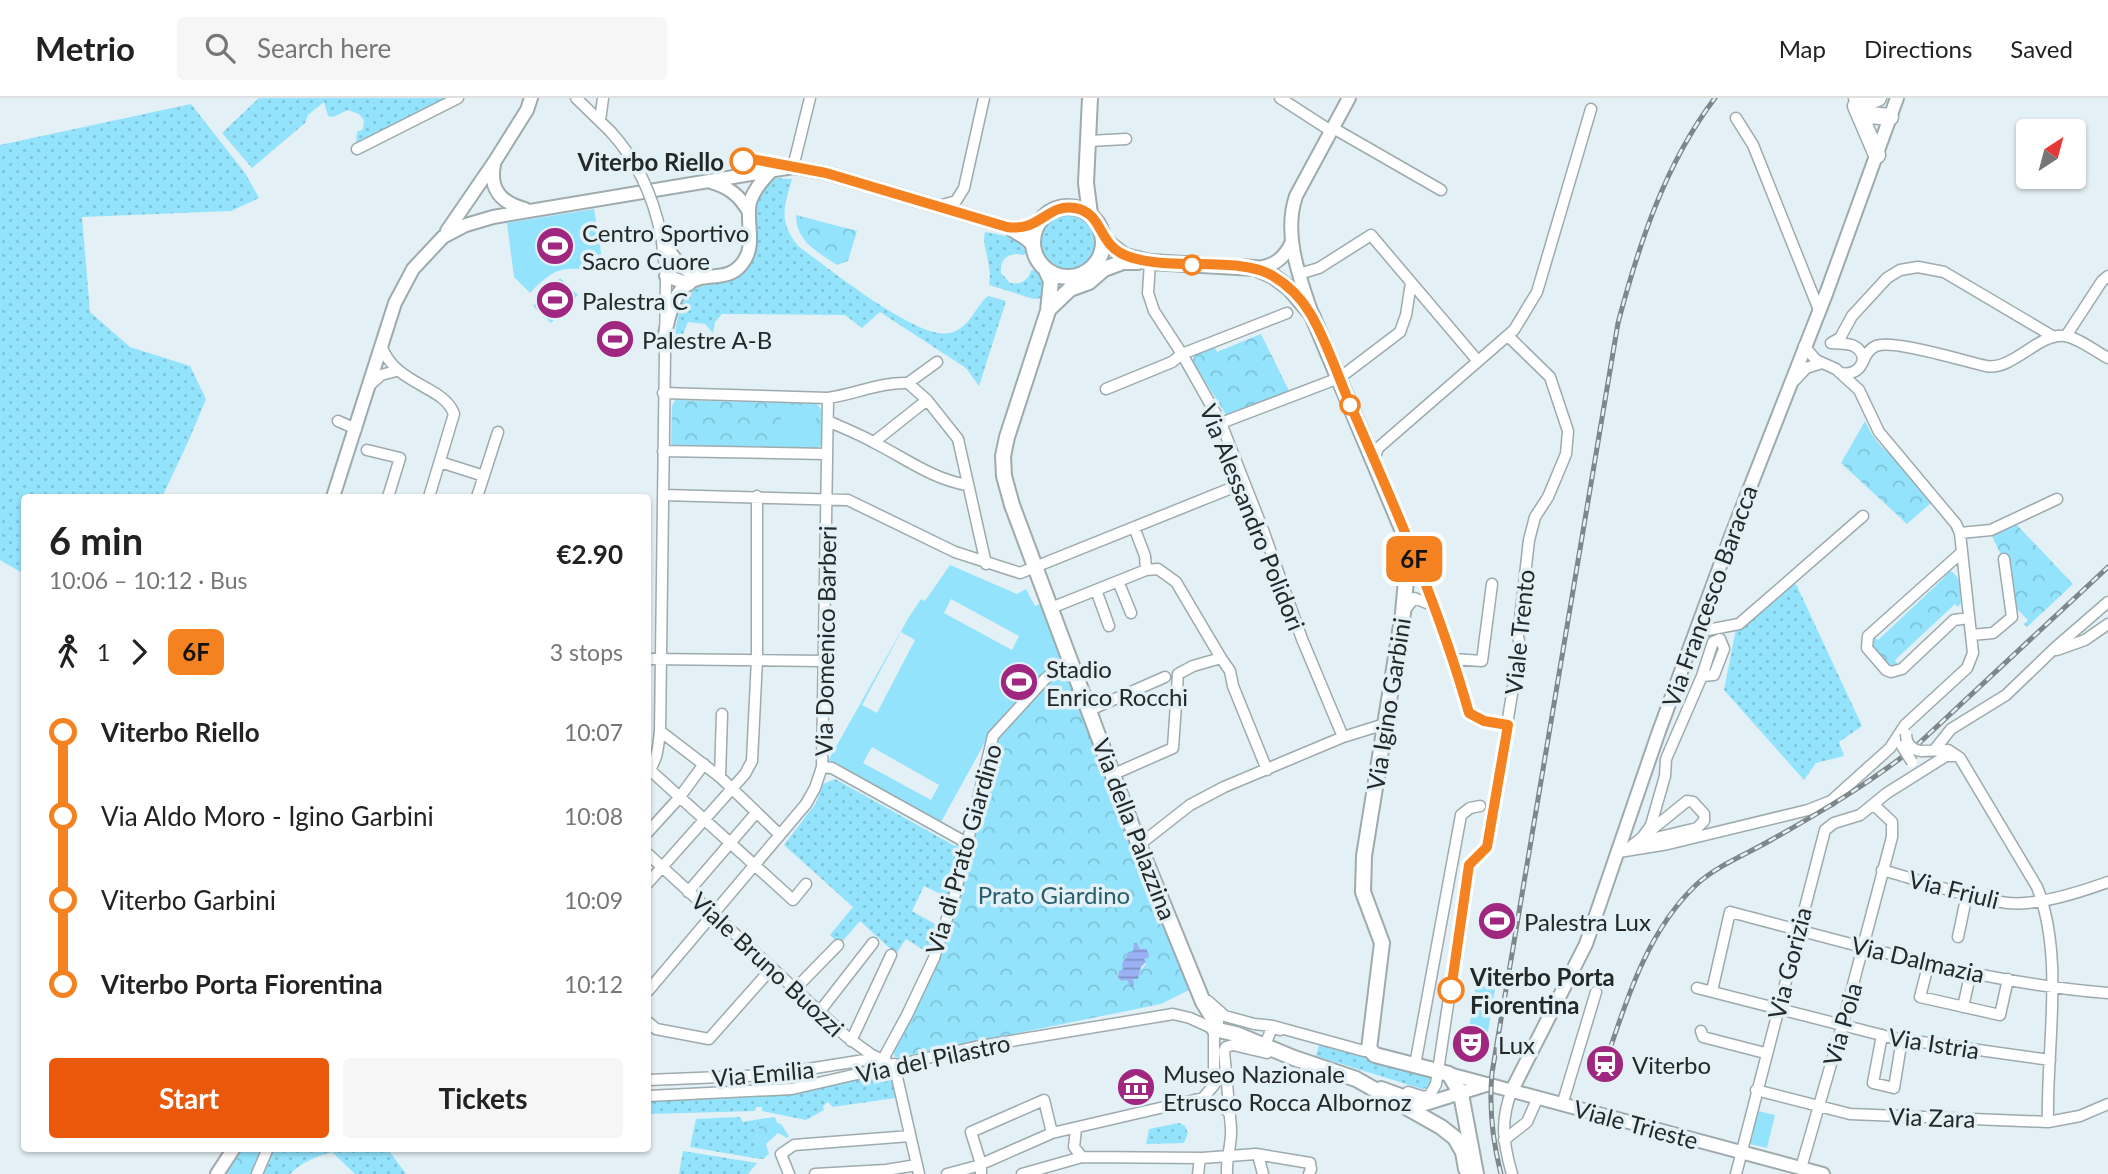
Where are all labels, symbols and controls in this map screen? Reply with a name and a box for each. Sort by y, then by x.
search box [177,17,667,80]
text: Metrio [35,28,135,68]
icon: search [201,29,239,67]
text: Search here [257,32,391,64]
text: Map [1779,34,1826,63]
text: Directions [1864,34,1972,63]
text: Saved [2010,34,2073,63]
north arrow [2016,119,2086,189]
map controls [2016,119,2086,189]
place label: Viterbo Riello [577,147,724,176]
marker: Viterbo Riello [730,148,756,174]
place label: Centro Sportivo Sacro Cuore [582,218,749,275]
sports icon: Centro Sportivo Sacro Cuore [534,225,576,267]
unlabelled marker [1182,255,1202,275]
sports icon: Palestra C [534,279,576,321]
place label: Palestra C [582,286,688,315]
sports icon: Palestre A-B [594,318,636,360]
place label: Palestre A-B [642,325,772,354]
unlabelled marker [1340,395,1360,415]
street label: Via Alessandro Polidori [1194,400,1312,634]
street label: Via Francesco Baracca [1655,481,1763,711]
text: 6 min [49,517,143,563]
street label: Via Domenico Barberi [808,525,842,757]
line badge: 6F [1382,536,1446,582]
text: €2.90 [557,538,623,570]
text: 6F [1400,544,1428,573]
text: 10:06 – 10:12 · Bus [49,566,248,594]
street label: Viale Trento [1498,568,1540,696]
street label: Via Igino Garbini [1360,616,1416,792]
icon: walk [49,633,87,671]
icon: forward [120,633,158,671]
text: 6F [182,637,210,666]
text: 1 [97,638,110,666]
text: 3 stops [550,638,623,666]
place label: Stadio Enrico Rocchi [1046,654,1188,711]
sports icon: Stadio Enrico Rocchi [998,661,1040,703]
text: Viterbo Riello [101,716,260,748]
text: 10:07 [564,718,623,746]
street label: Via della Palazzina [1087,734,1183,924]
street label: Via di Prato Giardino [919,740,1007,958]
text: Via Aldo Moro - Igino Garbini [101,800,434,832]
text: 10:08 [564,802,623,830]
street label: Via Friuli [1906,864,2002,914]
park label: Prato Giardino [978,880,1130,909]
text: Viterbo Garbini [101,884,276,916]
text: 10:09 [564,886,623,914]
street label: Viale Bruno Buozzi [686,886,850,1042]
sports icon: Palestra Lux [1476,900,1518,942]
street label: Via Gorizia [1761,904,1817,1022]
place label: Palestra Lux [1524,907,1651,936]
street label: Via Dalmazia [1849,930,1987,988]
place label: Viterbo Porta Fiorentina [1469,962,1615,1019]
text: Viterbo Porta Fiorentina [101,968,383,1000]
text: 10:12 [564,970,623,998]
marker: Viterbo Porta Fiorentina [1438,977,1464,1003]
street label: Via Pola [1816,979,1868,1069]
street label: Via Istria [1886,1021,1982,1065]
theatre icon: Lux [1450,1023,1492,1065]
street label: Via del Pilastro [853,1028,1013,1088]
place label: Lux [1498,1030,1535,1059]
station icon: Viterbo [1584,1043,1626,1085]
place label: Viterbo [1632,1050,1711,1079]
street label: Via Emilia [711,1054,815,1092]
button: Start [49,1058,329,1138]
button: Tickets [343,1058,623,1138]
place label: Museo Nazionale Etrusco Rocca Albornoz [1163,1059,1412,1116]
museum icon: Museo Nazionale Etrusco Rocca Albornoz [1115,1066,1157,1108]
street label: Viale Trieste [1570,1093,1702,1155]
street label: Via Zara [1888,1101,1976,1133]

